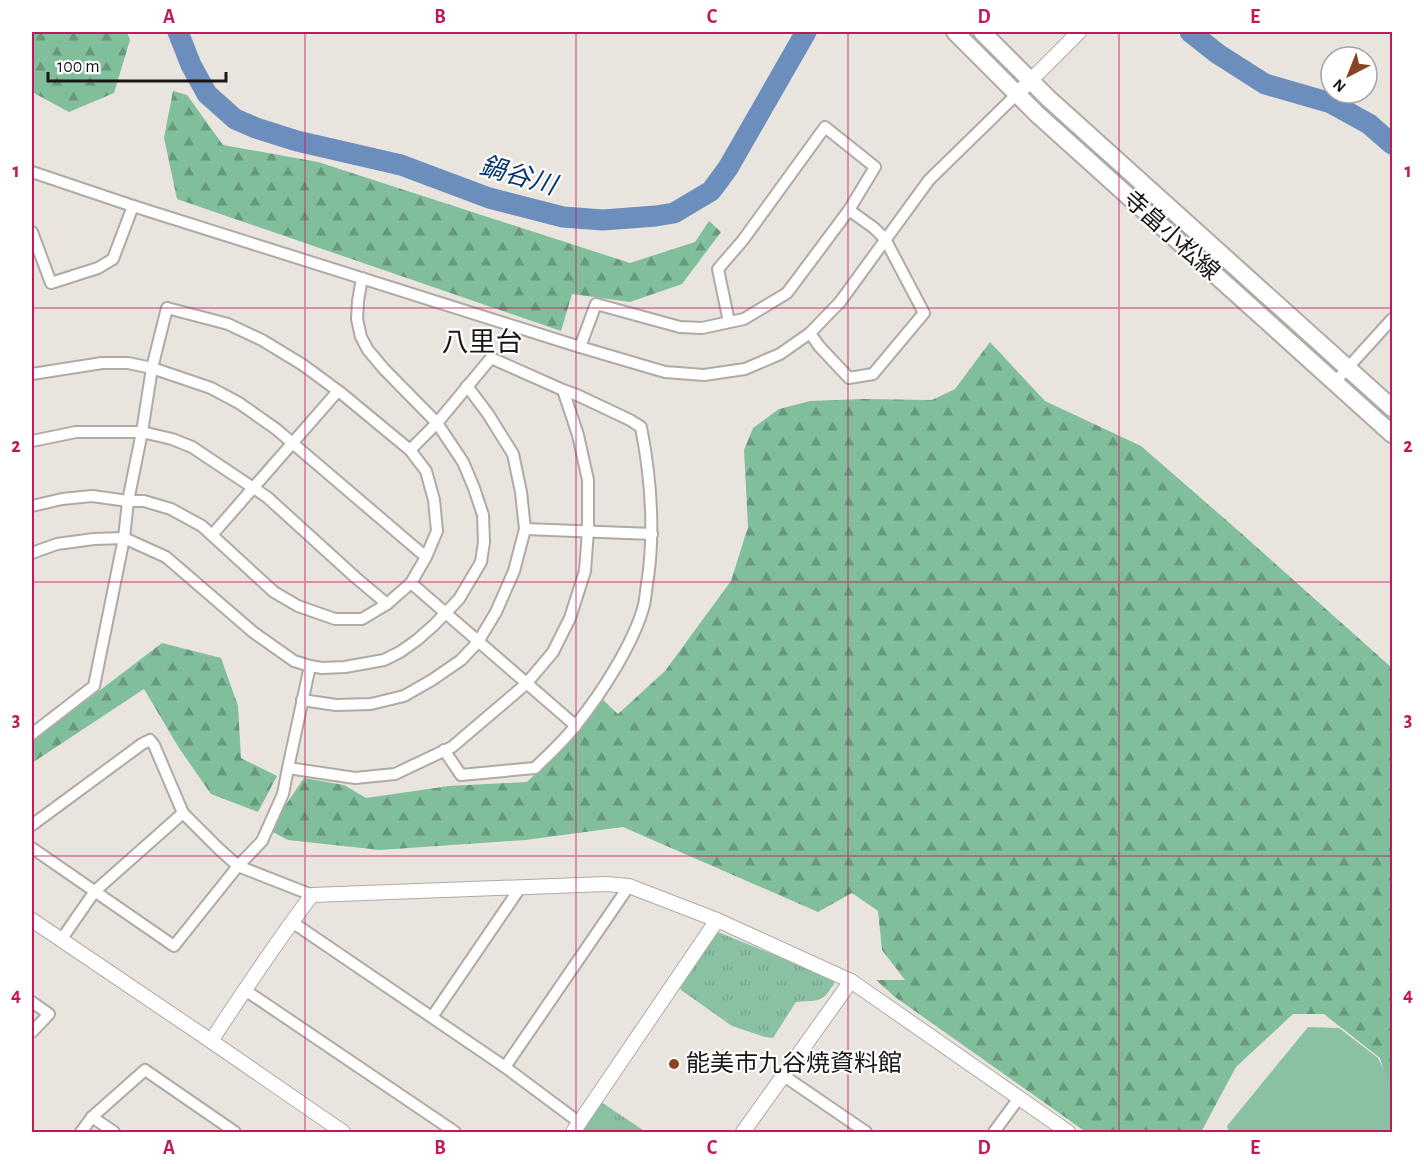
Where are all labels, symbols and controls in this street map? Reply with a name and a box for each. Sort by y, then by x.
text: A [163,7,175,27]
text: B [434,7,446,27]
text: C [707,7,718,27]
text: D [977,7,991,27]
text: E [1250,7,1260,27]
scale bar [48,45,226,83]
north arrow [1319,45,1379,105]
text: 100 m [57,58,100,76]
text: N [1330,76,1349,95]
water label: 鍋谷川 [477,152,562,200]
text: 1 [12,161,20,181]
text: 1 [1404,161,1412,181]
street label: 寺畠小松線 [1118,185,1225,285]
district label: 八里台 [442,328,523,356]
text: 2 [11,436,21,456]
text: 2 [1403,436,1413,456]
text: 3 [12,710,20,730]
text: 3 [1404,710,1412,730]
text: 4 [11,985,21,1005]
text: 4 [1403,985,1413,1005]
place label: 能美市九谷焼資料館 [686,1050,902,1076]
marker: 能美市九谷焼資料館 [667,1057,681,1071]
text: A [163,1138,175,1158]
text: B [434,1138,446,1158]
text: C [707,1138,718,1158]
text: D [977,1138,991,1158]
text: E [1250,1138,1260,1158]

